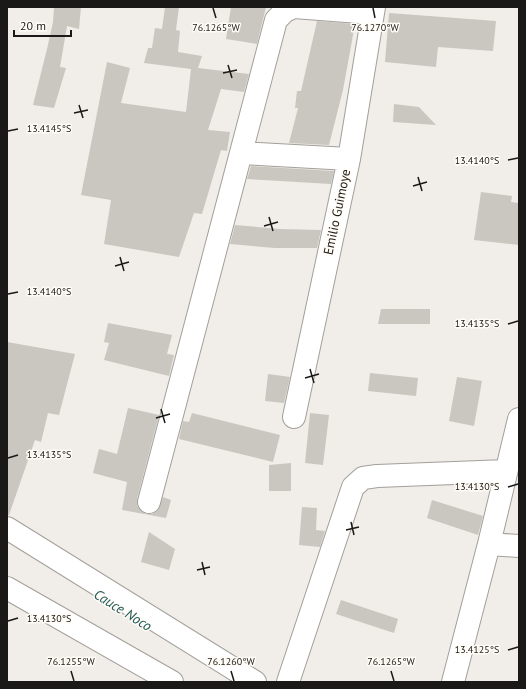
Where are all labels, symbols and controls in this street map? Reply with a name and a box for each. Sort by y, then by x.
scale bar [14,12,71,38]
text: 20 m [20,18,46,33]
text: 76.1265°W [192,21,240,34]
text: 76.1270°W [351,21,399,34]
text: 13.4145°S [27,122,71,135]
text: 13.4140°S [455,154,499,167]
street label: Emilio Guimoye [320,168,354,256]
text: 13.4140°S [27,285,71,298]
text: 13.4135°S [455,317,499,330]
text: 13.4135°S [27,448,71,461]
text: 13.4130°S [455,480,499,493]
water label: Cauce Noco [91,585,155,635]
text: 13.4130°S [27,612,71,625]
text: 13.4125°S [455,643,499,656]
text: 76.1255°W [47,655,95,668]
text: 76.1260°W [207,655,255,668]
text: 76.1265°W [367,655,415,668]

